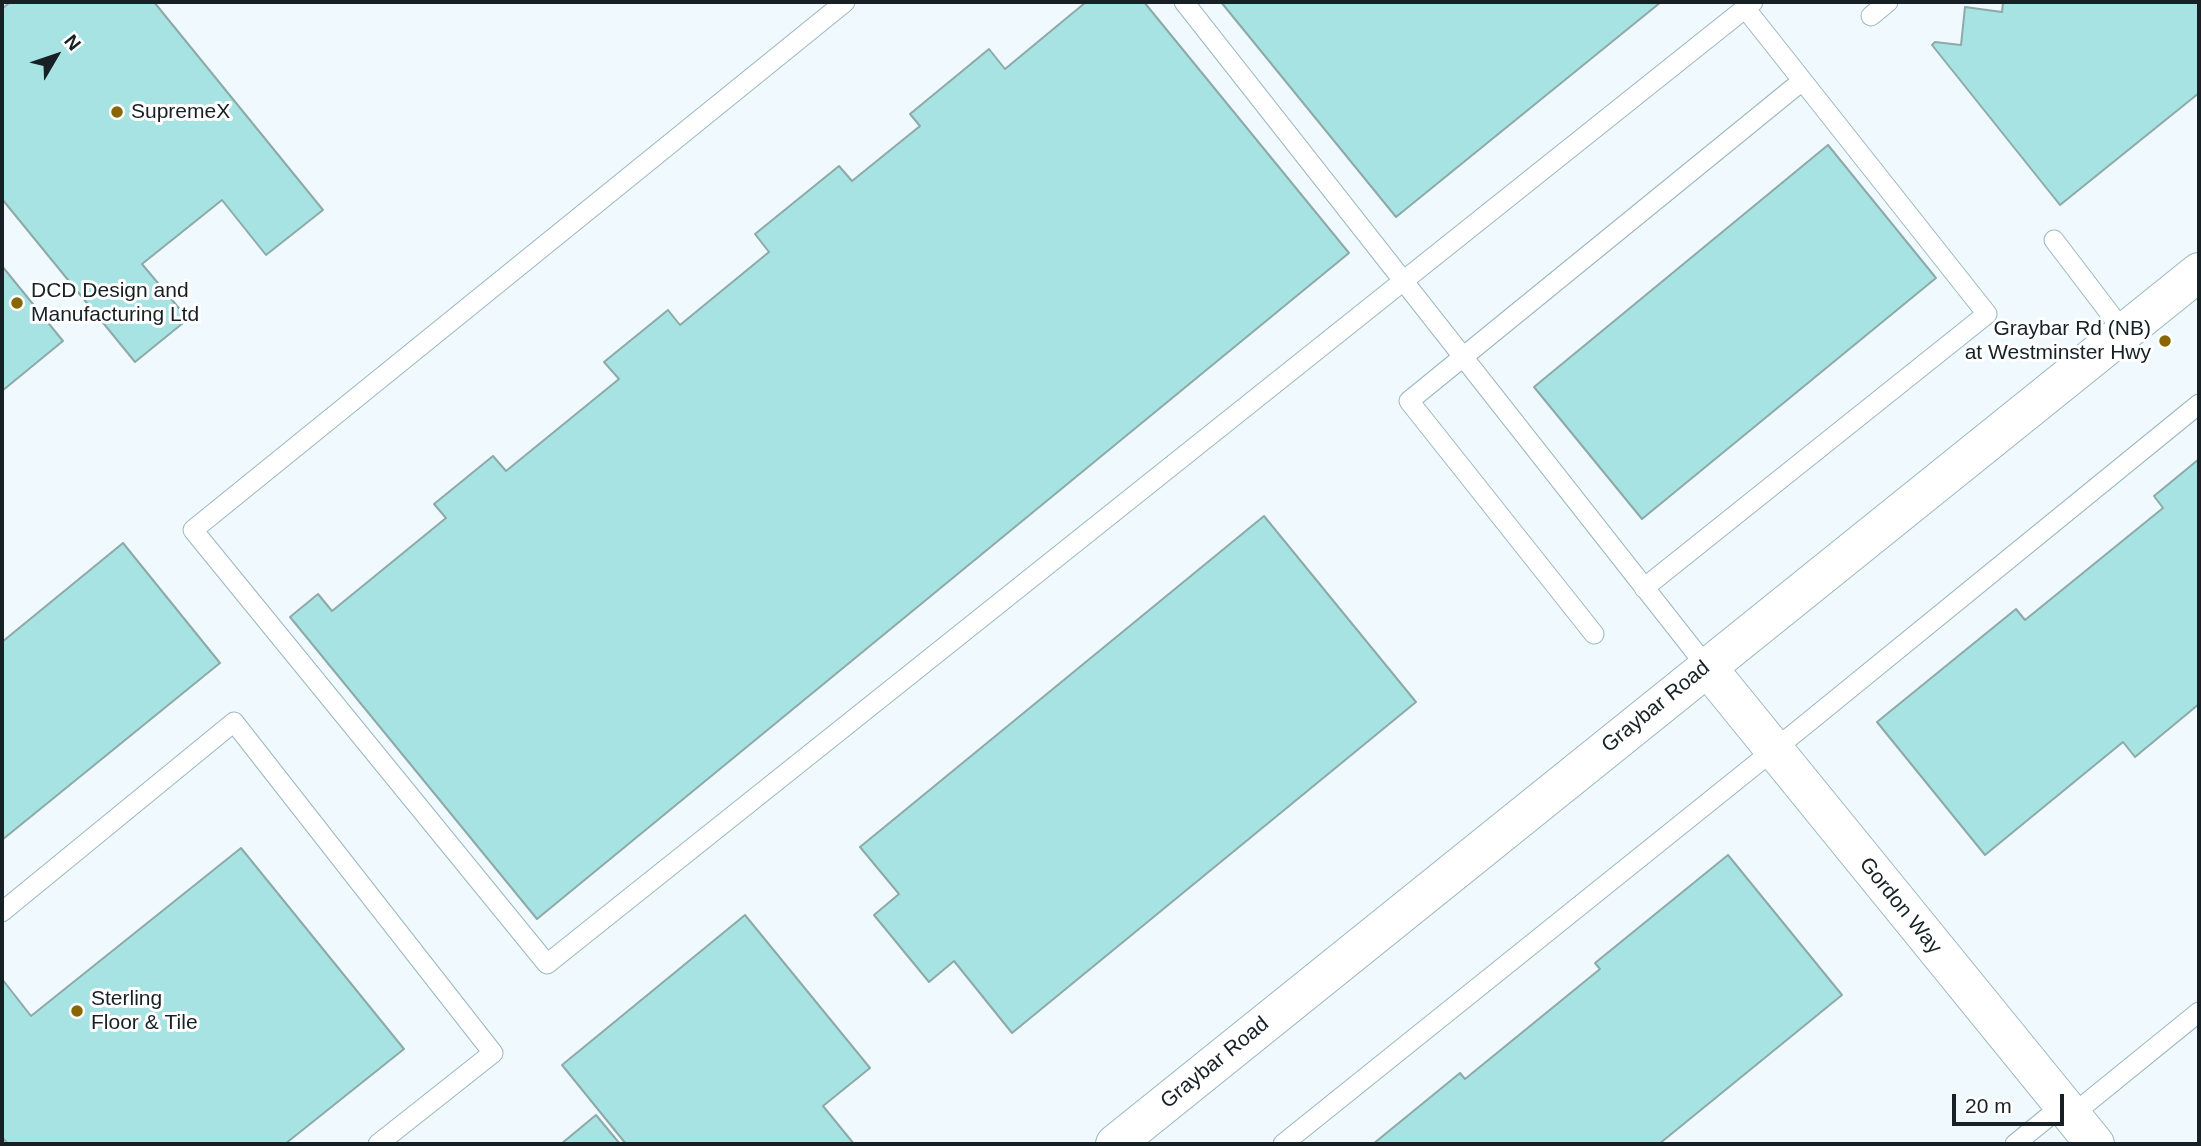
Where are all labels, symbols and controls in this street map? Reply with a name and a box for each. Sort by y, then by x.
north arrow [21,21,91,91]
text: N [60,31,85,54]
place label: SupremeX [131,99,230,125]
marker: SupremeX [109,104,125,120]
place label: DCD Design and Manufacturing Ltd [31,278,199,328]
marker: DCD Design and Manufacturing Ltd [9,295,25,311]
place label: Graybar Rd (NB) at Westminster Hwy [1965,316,2151,366]
marker: Graybar Rd (NB) at Westminster Hwy [2157,333,2173,349]
street label: Graybar Road [1597,656,1715,758]
street label: Gordon Way [1853,853,1947,959]
place label: Sterling Floor & Tile [91,986,198,1036]
marker: Sterling Floor & Tile [69,1003,85,1019]
street label: Graybar Road [1156,1012,1274,1114]
scale bar [1956,1080,2068,1124]
text: 20 m [1965,1094,2012,1117]

